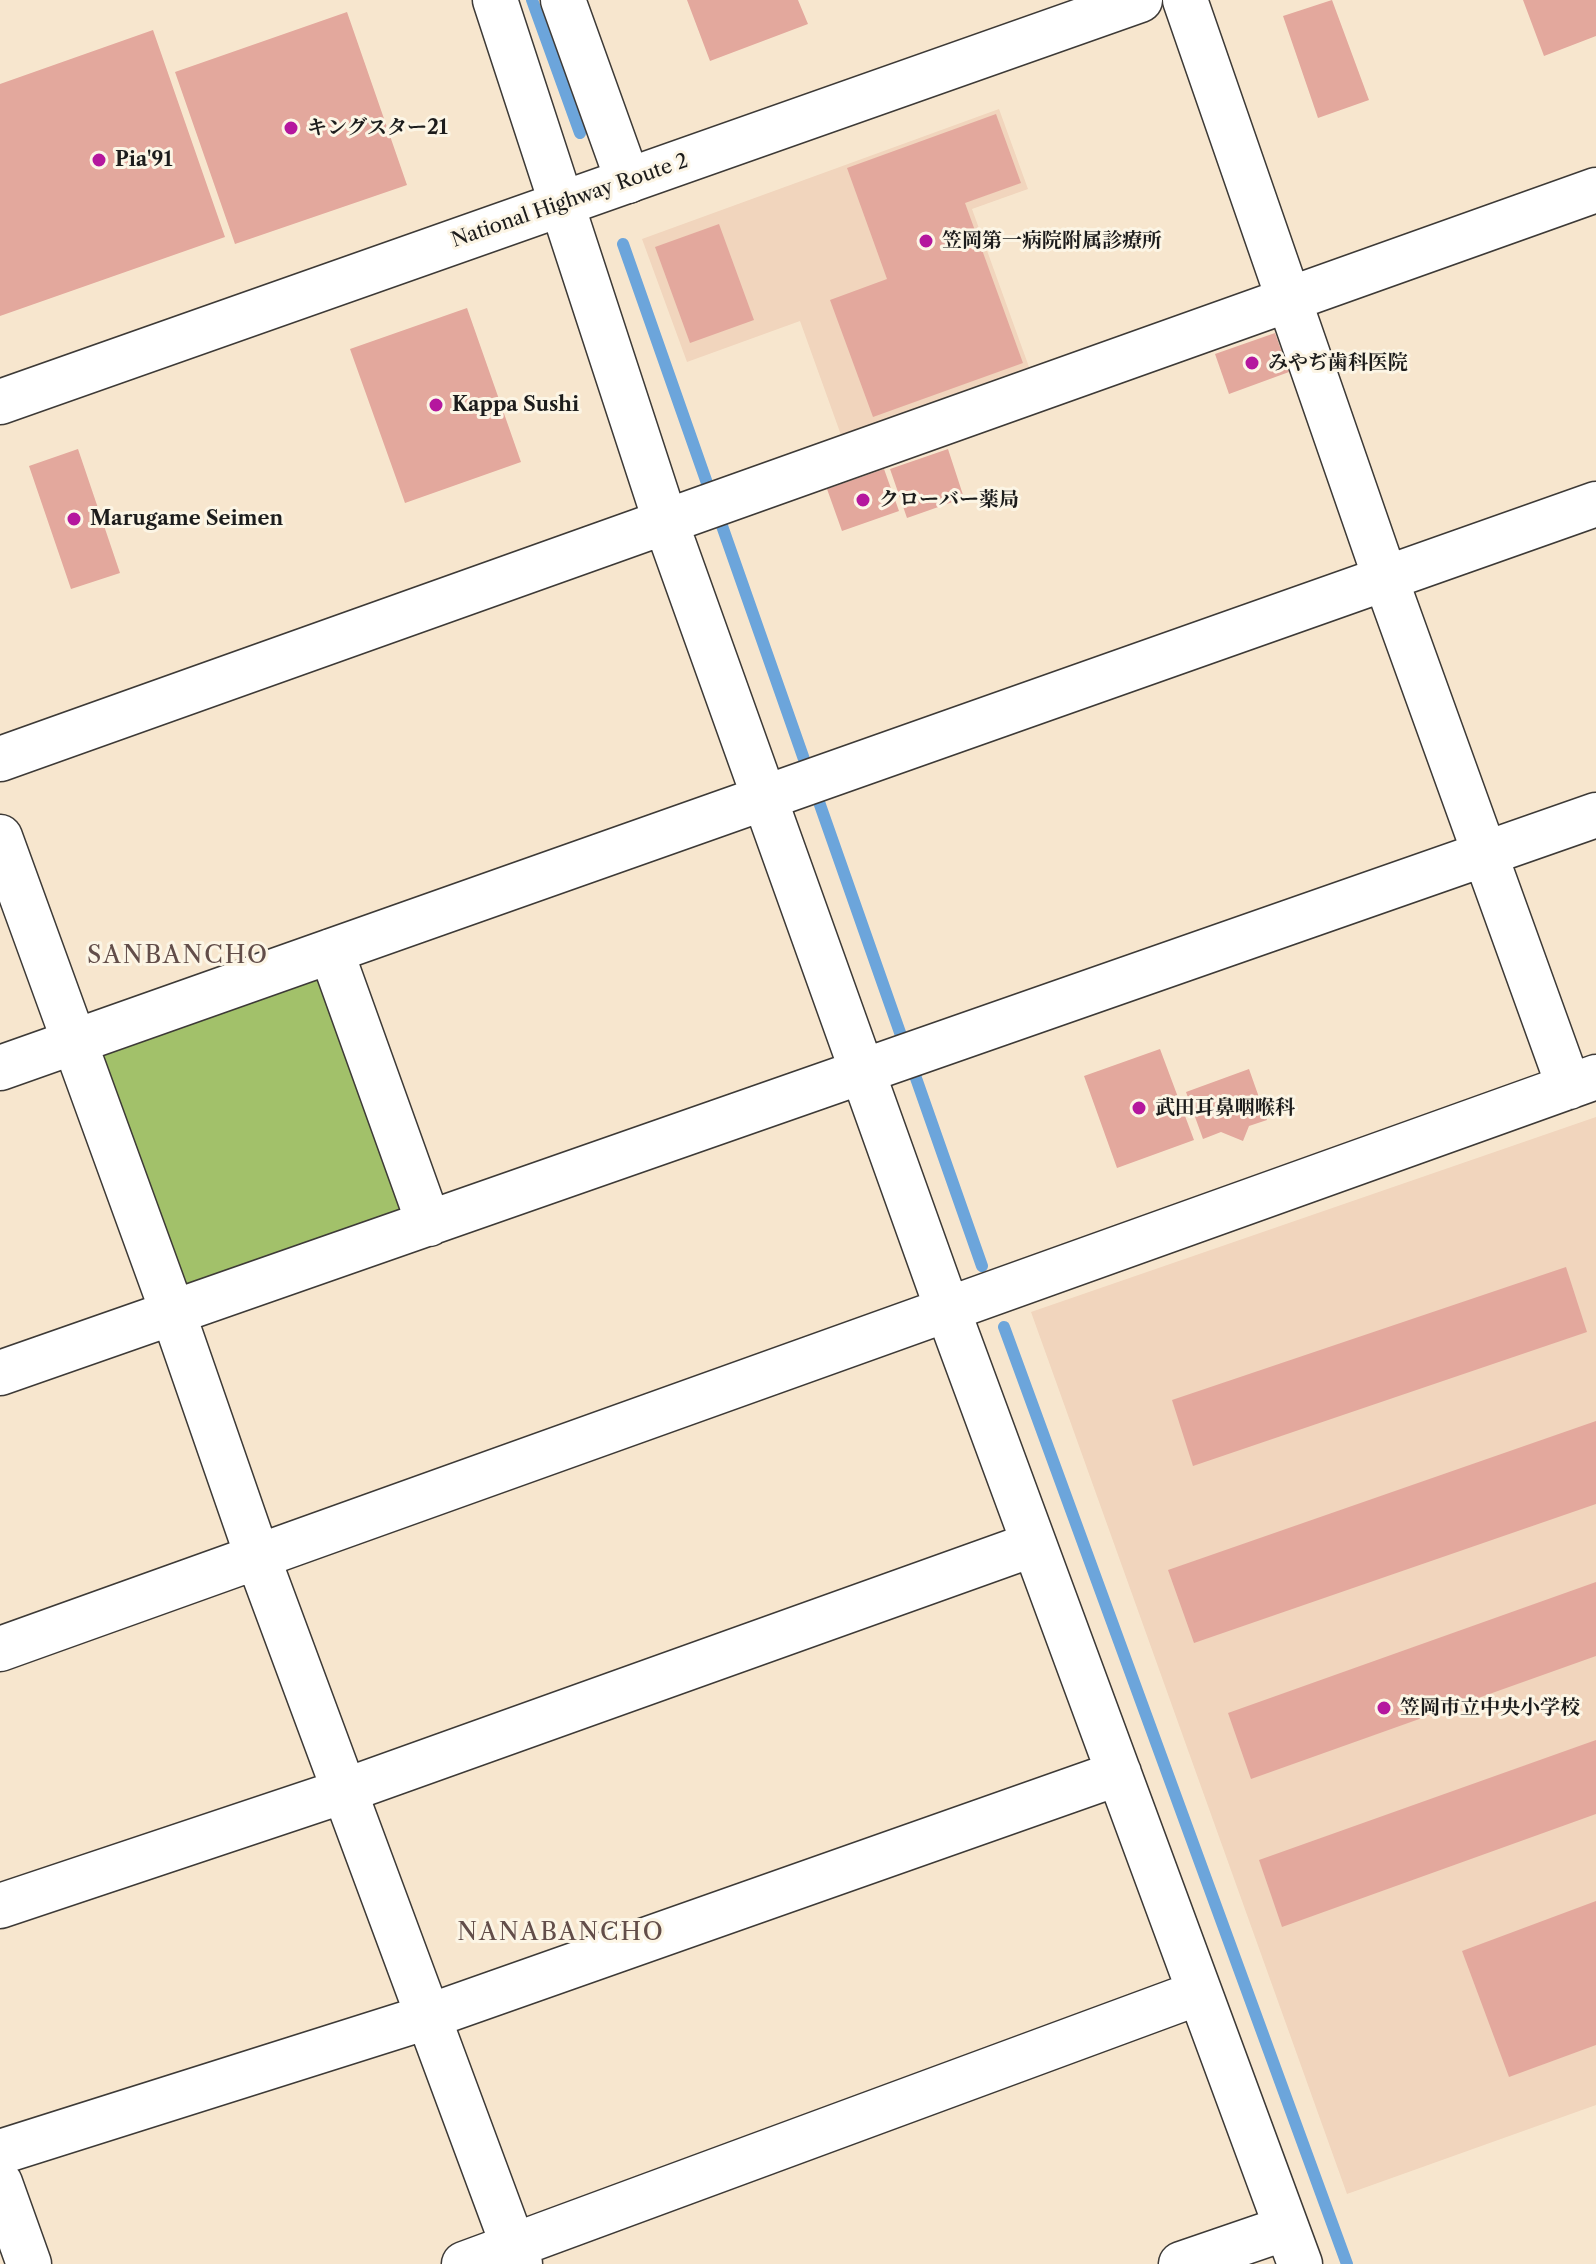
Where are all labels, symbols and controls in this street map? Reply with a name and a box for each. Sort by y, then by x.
place label: キングスター21 [307,116,448,140]
marker: キングスター21 [282,119,300,137]
place label: Pia'91 [115,148,172,172]
street label: National Highway Route 2 [449,149,691,253]
marker: Pia'91 [90,151,108,169]
place label: 笠岡第一病院附属診療所 [942,229,1162,253]
marker: 笠岡第一病院附属診療所 [917,232,935,250]
place label: みやぢ歯科医院 [1268,351,1408,375]
marker: みやぢ歯科医院 [1243,354,1261,372]
place label: Kappa Sushi [452,393,579,417]
marker: Kappa Sushi [427,396,445,414]
place label: クローバー薬局 [879,488,1019,512]
marker: クローバー薬局 [854,491,872,509]
place label: Marugame Seimen [90,507,283,531]
marker: Marugame Seimen [65,510,83,528]
district label: SANBANCHO [87,942,269,970]
place label: 武田耳鼻咽喉科 [1155,1096,1295,1120]
marker: 武田耳鼻咽喉科 [1130,1099,1148,1117]
place label: 笠岡市立中央小学校 [1400,1696,1580,1720]
marker: 笠岡市立中央小学校 [1375,1699,1393,1717]
district label: NANABANCHO [457,1919,665,1947]

